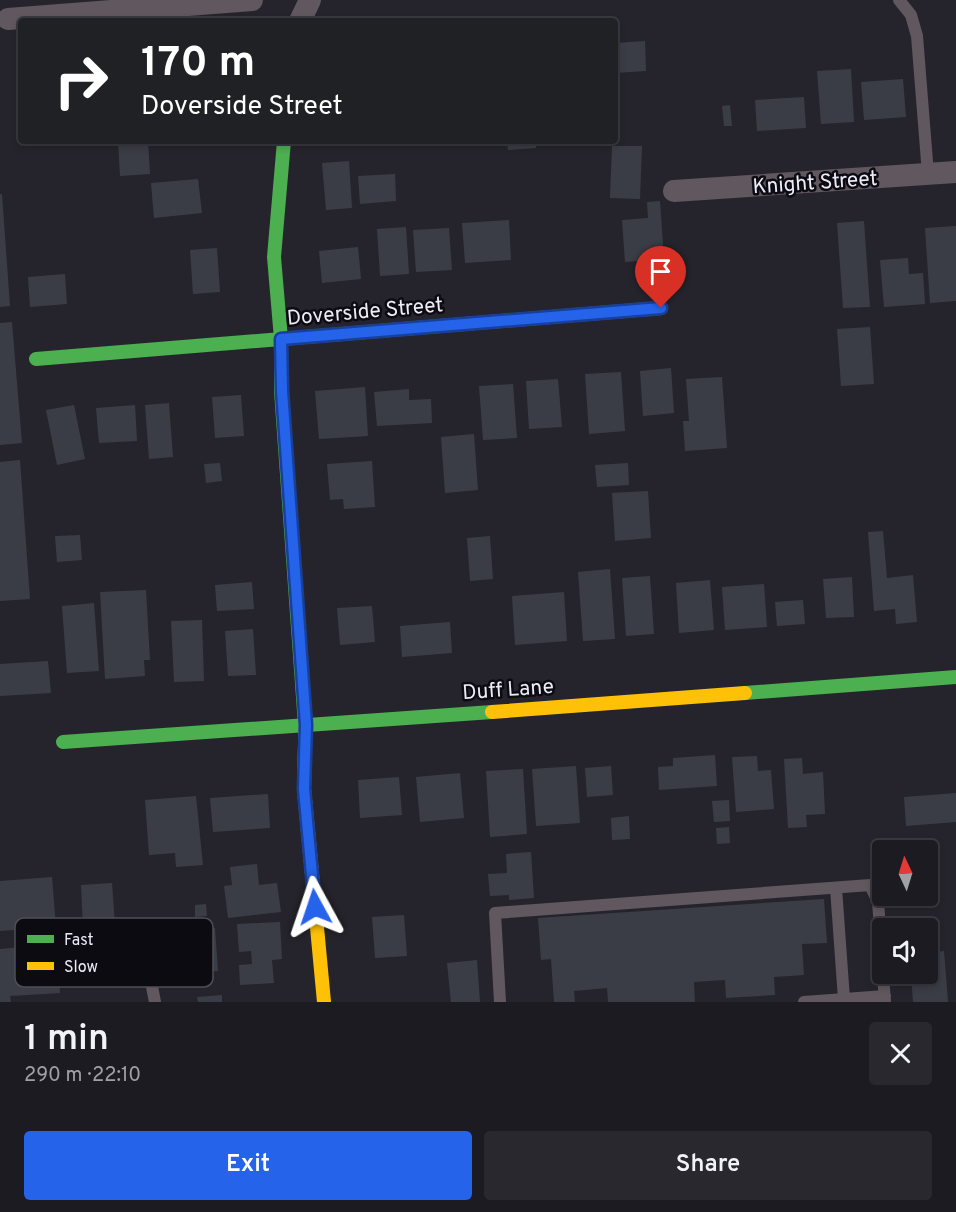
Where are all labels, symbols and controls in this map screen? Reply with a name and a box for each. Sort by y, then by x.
text: 170 m [141,38,255,91]
icon: right [42,42,120,120]
text: Doverside Street [141,90,343,124]
street label: Knight Street [752,166,878,201]
pin [635,246,686,308]
icon: arrive [644,255,677,288]
street label: Doverside Street [286,292,444,333]
street label: Duff Lane [461,674,555,707]
north arrow [872,840,938,906]
map controls [872,840,938,984]
position arrow [283,875,347,939]
legend [15,918,213,987]
button: sound [872,918,938,984]
text: Fast [64,931,94,951]
text: Slow [64,958,98,978]
text: 1 min [24,1017,109,1063]
button: close [869,1022,932,1085]
text: 290 m · 22:10 [24,1063,141,1089]
button: Exit [24,1131,472,1200]
button: Share [484,1131,932,1200]

